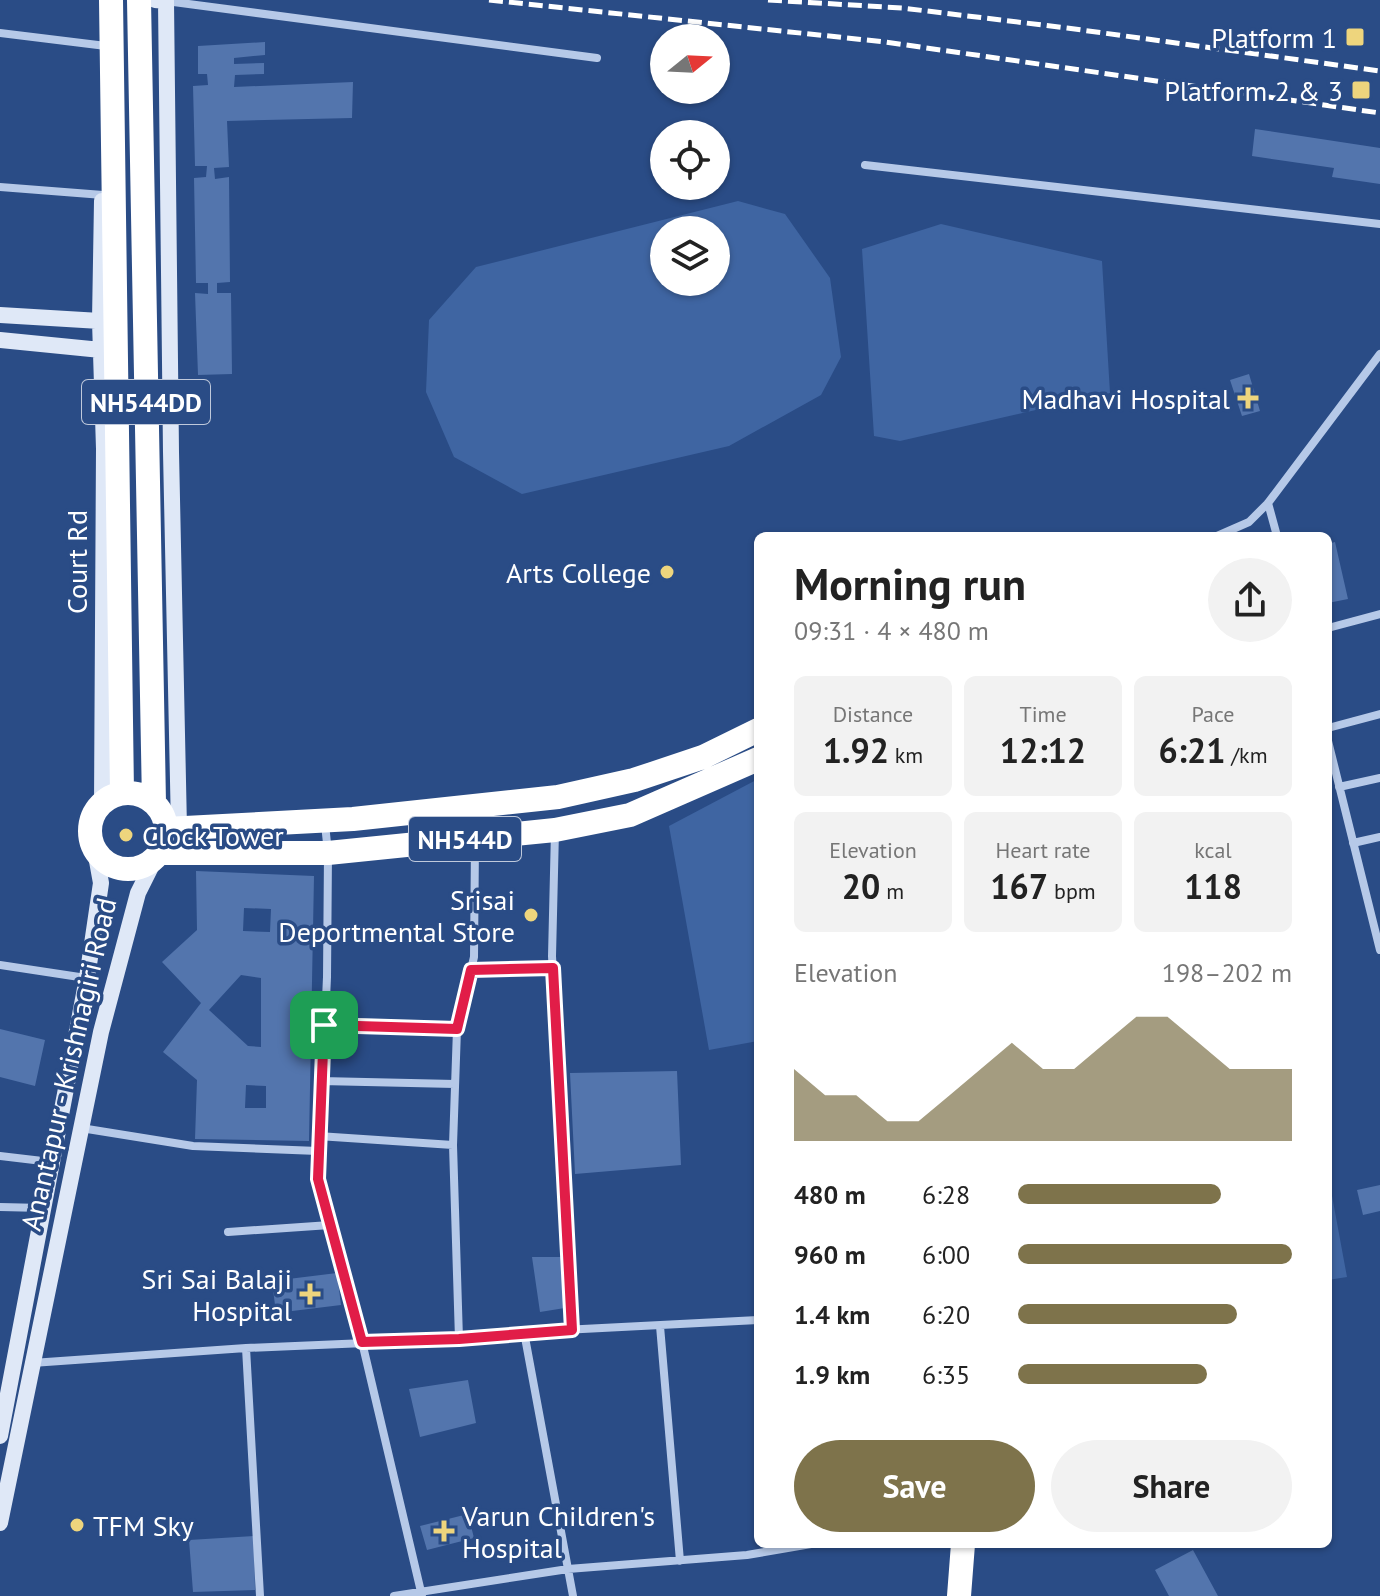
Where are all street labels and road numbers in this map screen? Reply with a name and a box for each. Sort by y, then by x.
road number: NH544DD [82,380,210,424]
street label: Court Rd [58,510,95,614]
road number: NH544D [409,817,521,861]
street label: Anantapur - Krishnagiri Road [12,894,124,1234]

